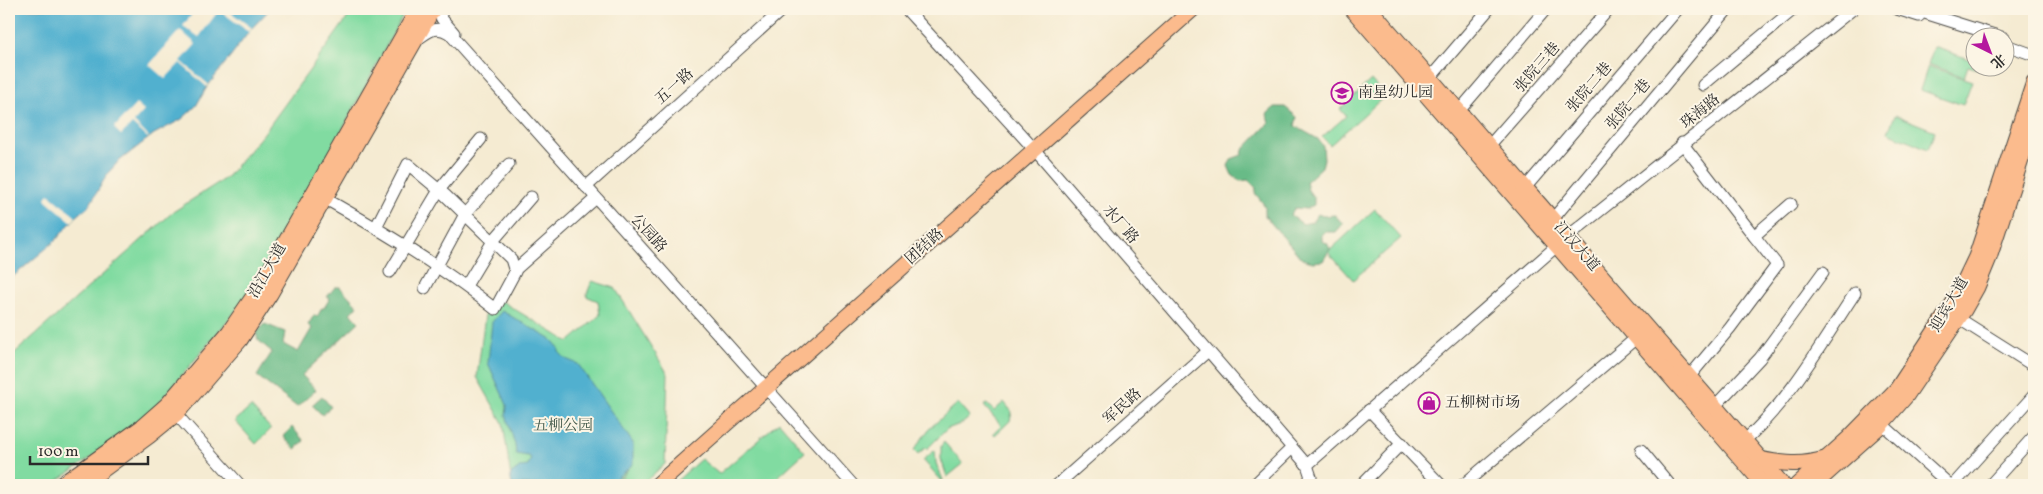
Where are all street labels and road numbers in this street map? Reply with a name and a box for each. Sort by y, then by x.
street label: 张院三巷 [1510,38,1566,98]
street label: 张院二巷 [1562,58,1618,118]
street label: 五一路 [651,64,699,110]
street label: 张院一巷 [1602,75,1656,135]
street label: 珠海路 [1677,90,1725,134]
street label: 水厂路 [1097,201,1143,249]
street label: 公园路 [625,210,671,258]
street label: 江汉大道 [1548,217,1604,277]
street label: 团结路 [901,224,949,270]
street label: 沿江大道 [244,240,292,302]
street label: 迎宾大道 [1926,274,1974,336]
street label: 军民路 [1099,384,1147,430]

